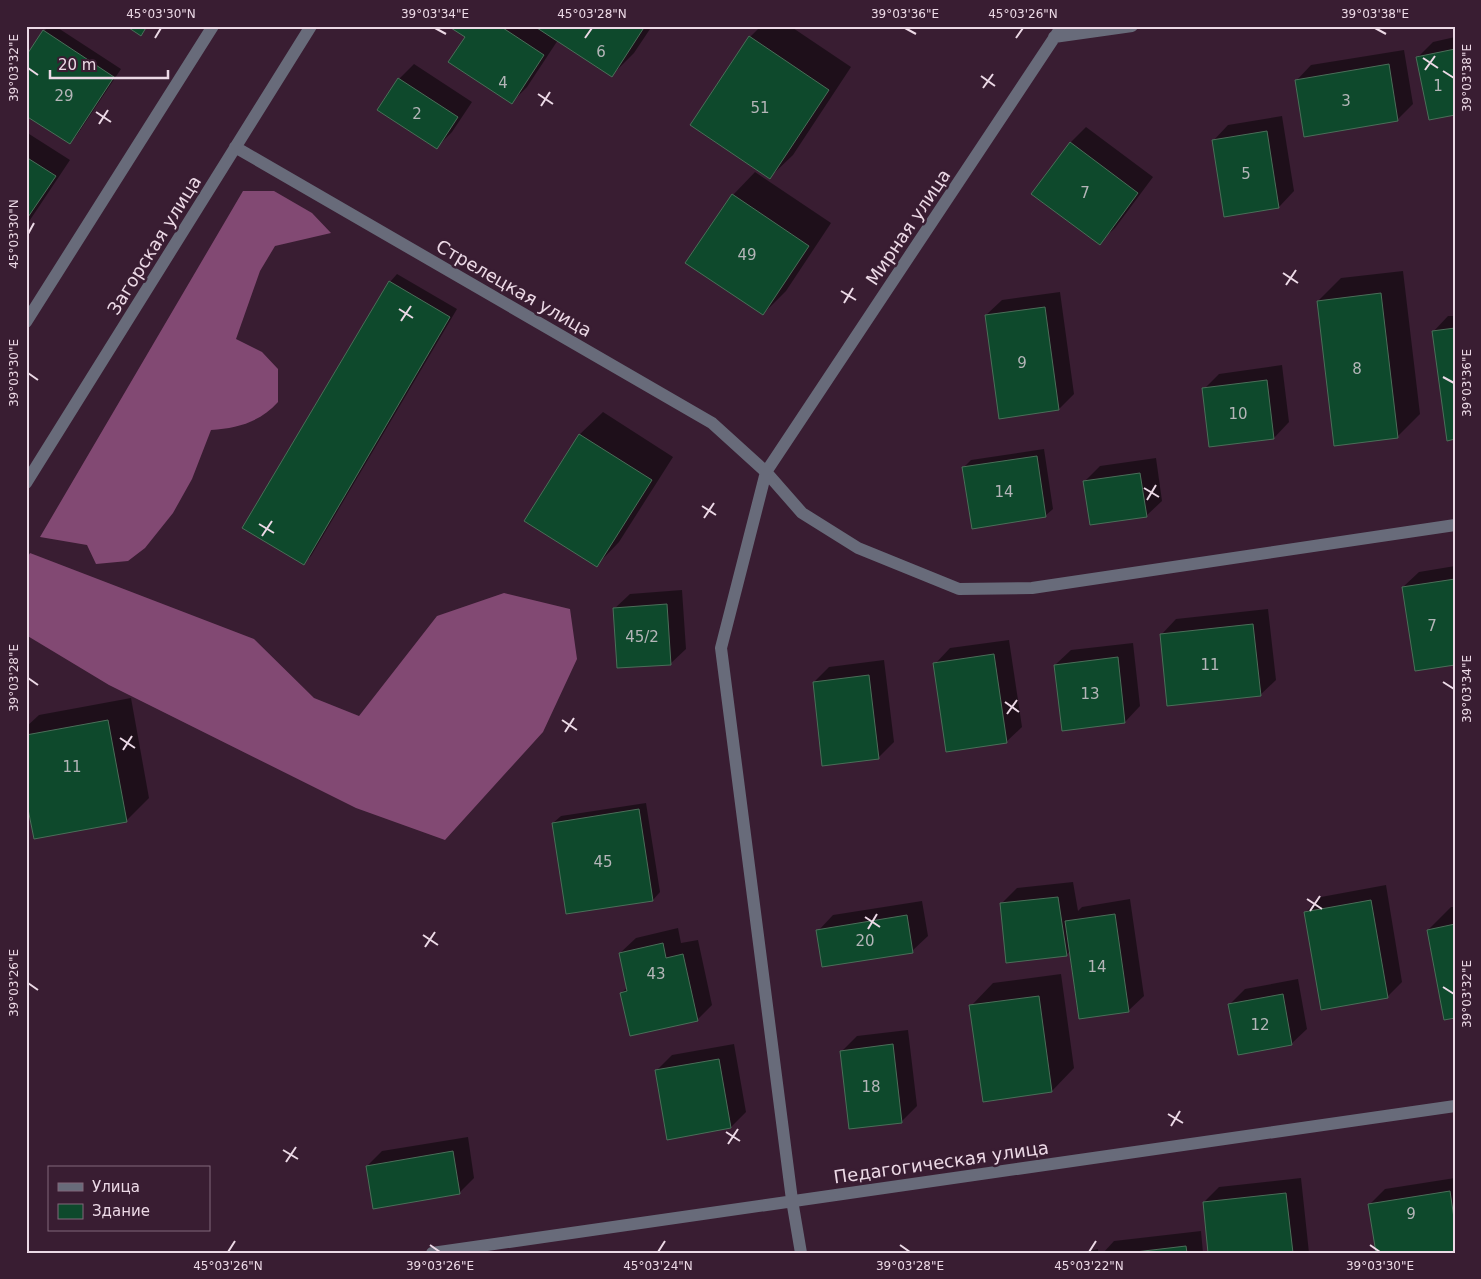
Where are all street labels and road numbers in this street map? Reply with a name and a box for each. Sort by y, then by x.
street label: Мирная улица [862,165,954,289]
street label: Загорская улица [103,172,205,318]
street label: Стрелецкая улица [433,235,595,341]
street label: Педагогическая улица [832,1137,1050,1187]

